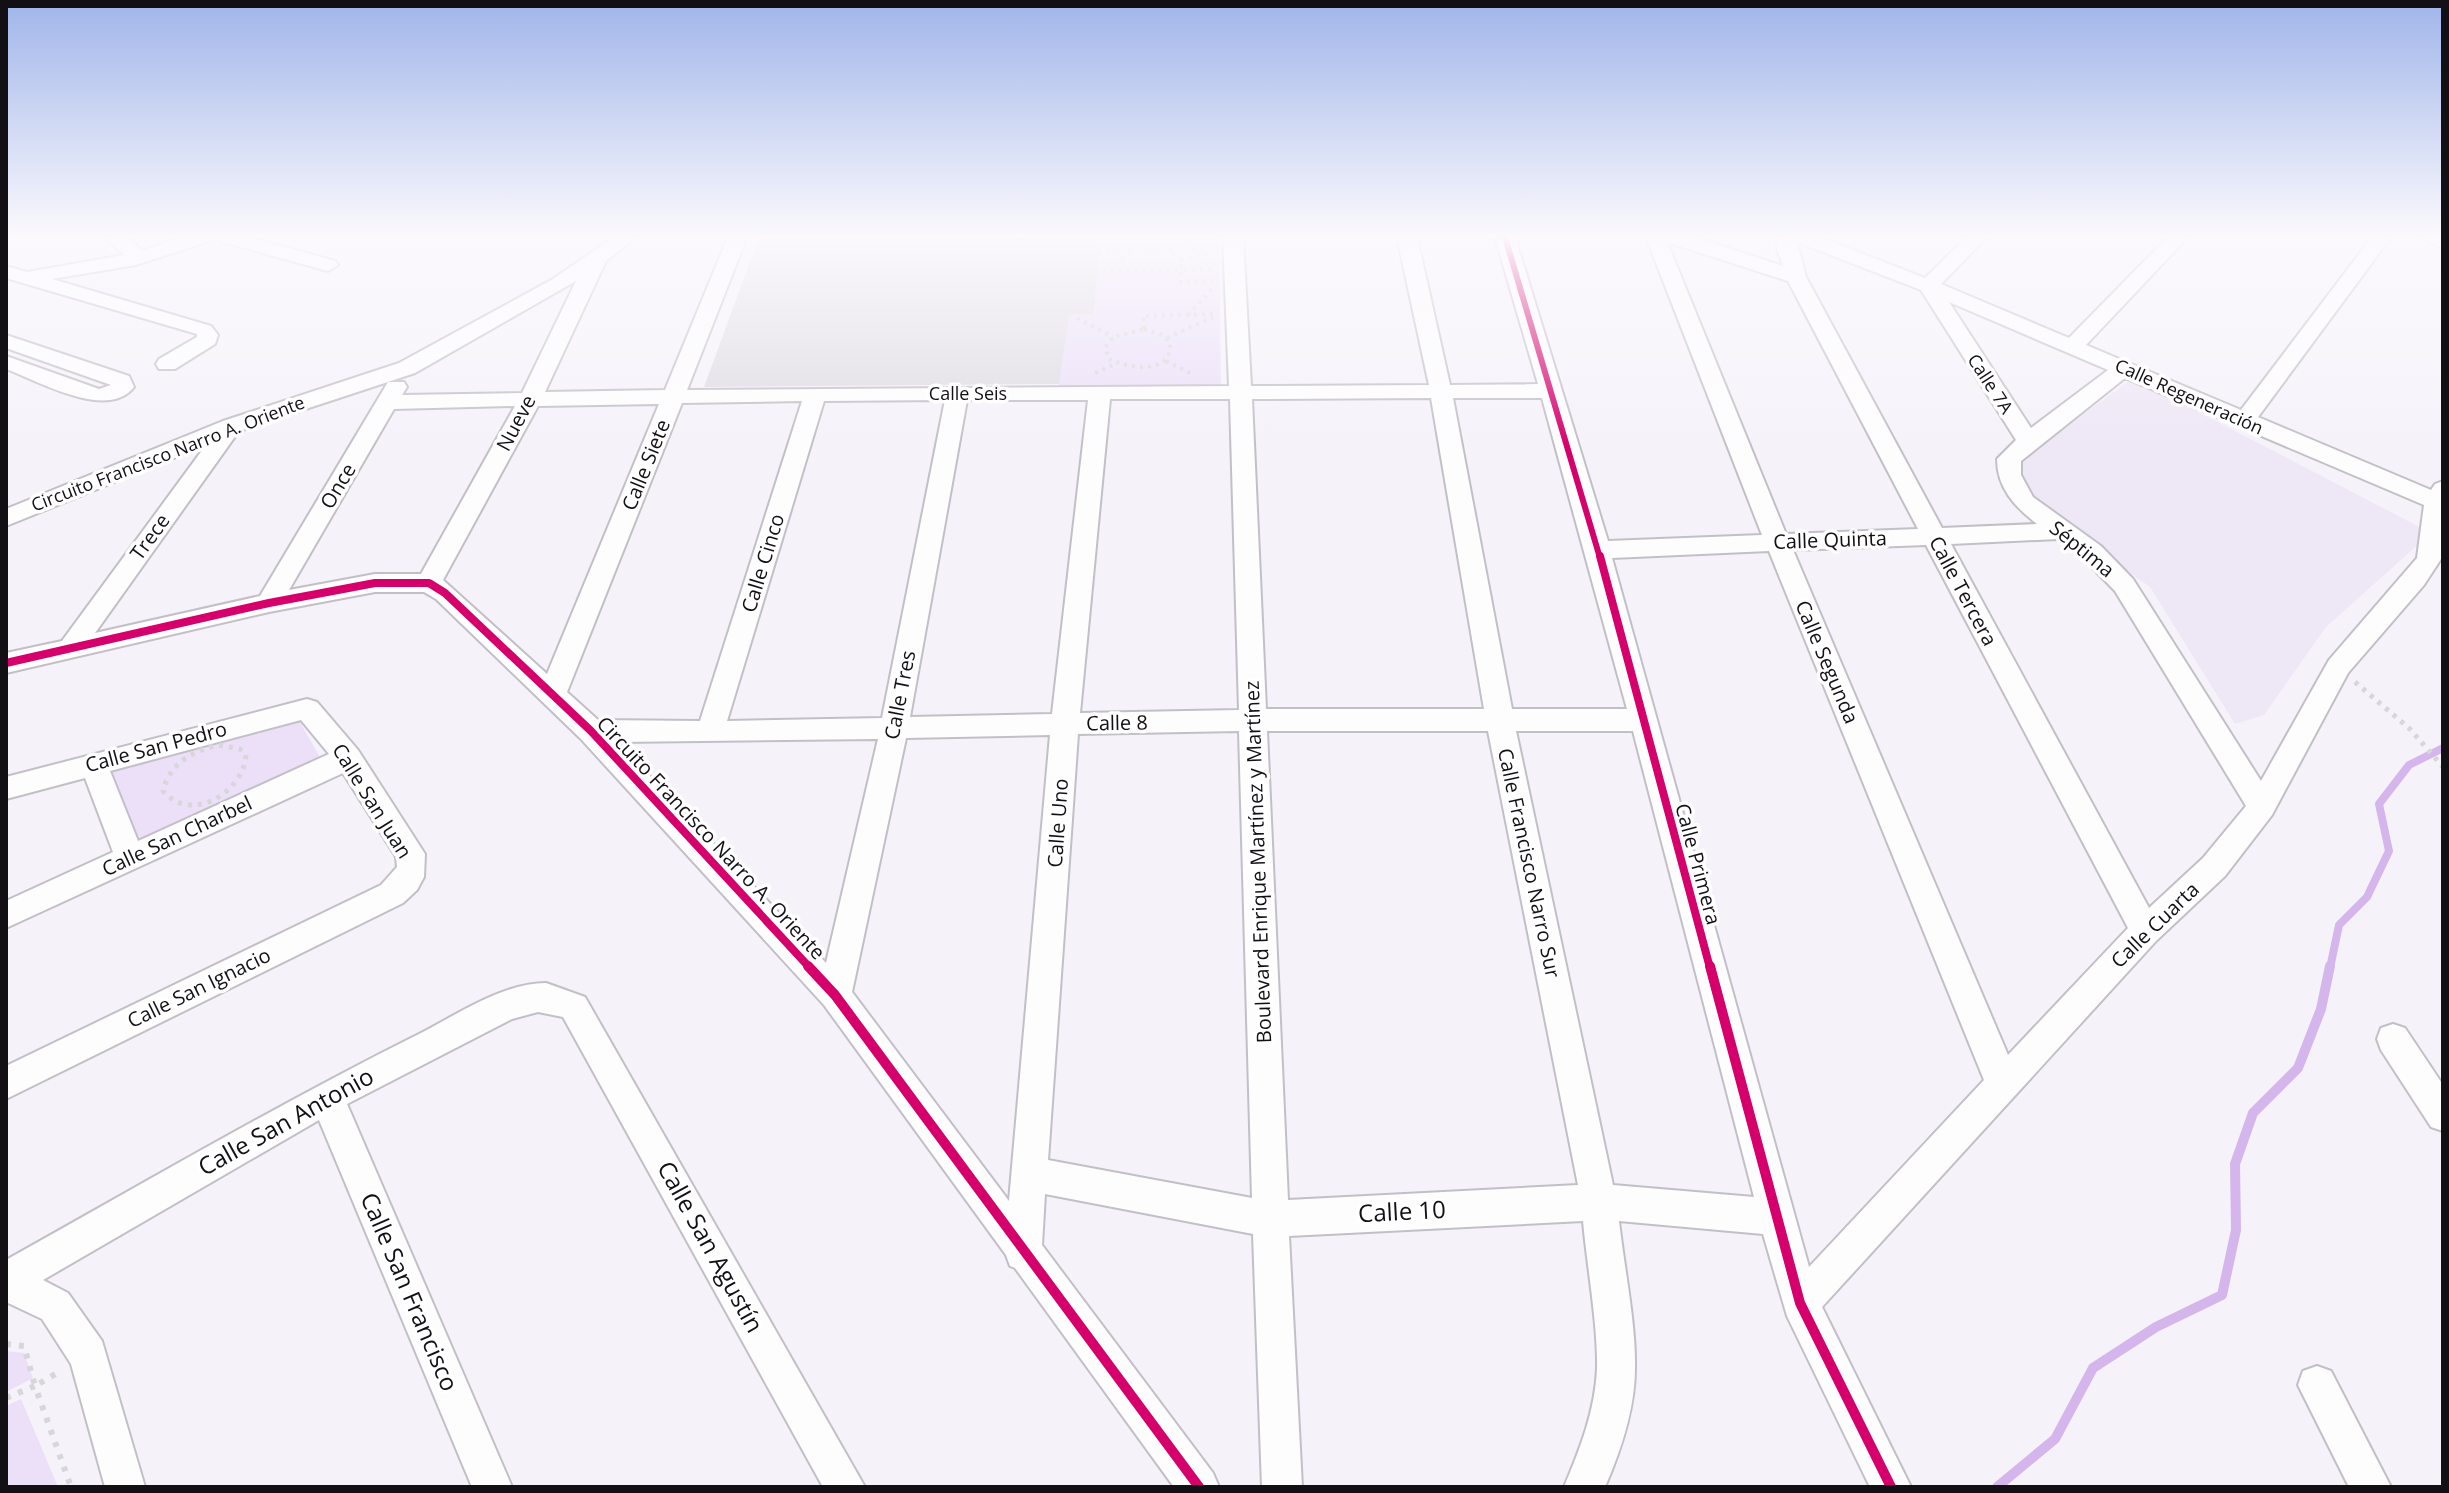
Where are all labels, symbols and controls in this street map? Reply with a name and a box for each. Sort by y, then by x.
street label: Calle 7A [1963,349,2019,419]
street label: Calle Regeneración [2112,353,2267,440]
street label: Calle Seis [929,381,1007,405]
street label: Circuito Francisco Narro A. Oriente [27,390,308,516]
street label: Nueve [490,390,542,455]
street label: Calle Siete [615,415,676,514]
street label: Once [313,458,362,514]
street label: Trece [124,508,176,565]
street label: Calle Cinco [735,510,790,615]
street label: Séptima [2044,514,2120,583]
street label: Calle Quinta [1773,524,1887,555]
street label: Calle Tercera [1923,531,2004,650]
street label: Calle Segunda [1789,596,1866,727]
street label: Calle Tres [878,648,921,742]
street label: Boulevard Enrique Martínez y Martínez [1238,680,1277,1044]
street label: Calle 8 [1086,708,1148,737]
street label: Circuito Francisco Narro A. Oriente [591,710,832,965]
street label: Calle San Pedro [82,715,230,778]
street label: Calle San Juan [326,738,419,863]
street label: Calle Francisco Narro Sur [1492,746,1567,980]
street label: Calle Uno [1041,778,1074,868]
street label: Calle San Charbel [97,789,256,882]
street label: Calle Primera [1669,800,1728,928]
street label: Calle Cuarta [2105,876,2205,973]
street label: Calle San Ignacio [123,941,275,1034]
street label: Calle San Antonio [192,1059,379,1183]
street label: Calle San Agustín [650,1155,772,1338]
street label: Calle San Francisco [354,1187,467,1396]
street label: Calle 10 [1357,1192,1447,1229]

